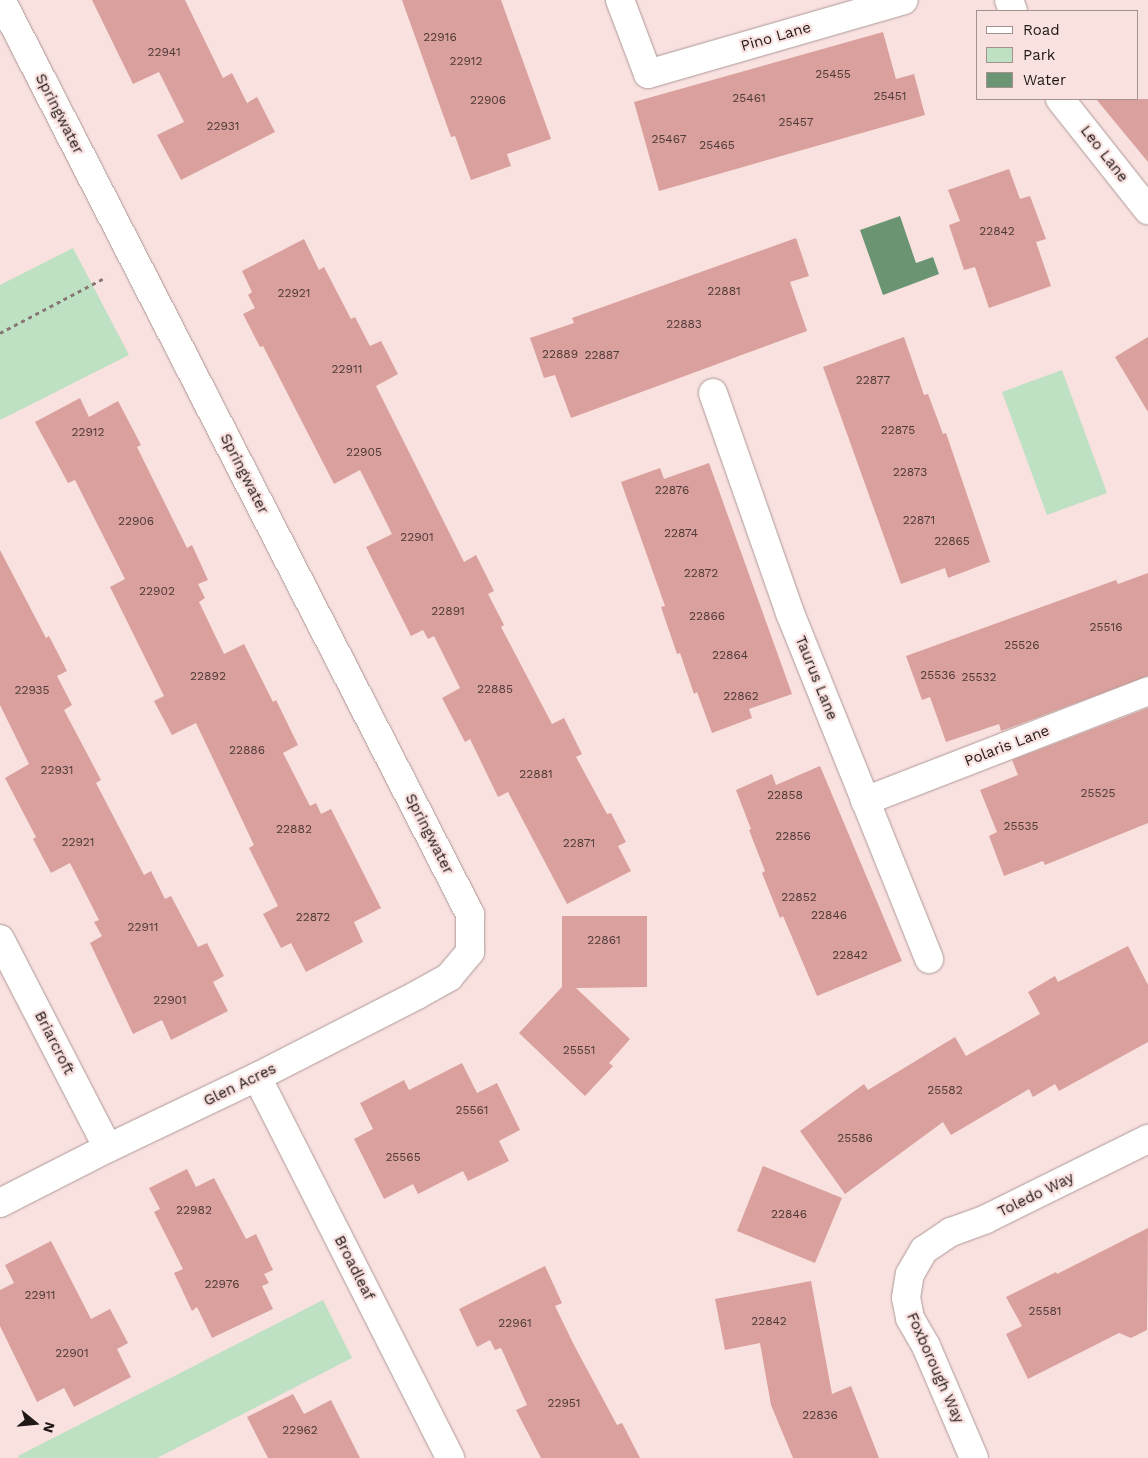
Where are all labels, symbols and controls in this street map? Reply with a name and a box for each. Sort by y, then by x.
legend [976,10,1138,100]
street label: Pino Lane [739,18,813,56]
text: Road [1023,21,1060,39]
house number: 22916 [423,31,457,45]
house number: 22941 [147,46,181,60]
text: Park [1023,46,1055,64]
house number: 22912 [449,55,483,69]
house number: 25455 [815,68,851,82]
street label: Springwater [31,71,87,157]
text: Water [1023,71,1066,89]
house number: 25451 [874,90,906,104]
house number: 25461 [732,92,766,106]
house number: 22906 [470,94,506,108]
house number: 25457 [778,116,814,130]
house number: 22931 [207,120,239,134]
street label: Leo Lane [1076,122,1132,186]
house number: 25467 [651,133,687,147]
house number: 25465 [699,139,735,153]
house number: 22842 [979,225,1015,239]
house number: 22881 [707,285,741,299]
house number: 22921 [277,287,311,301]
house number: 22883 [666,318,702,332]
house number: 22889 [542,348,578,362]
house number: 22887 [584,349,620,363]
house number: 22911 [332,363,362,377]
house number: 22877 [856,374,890,388]
house number: 22875 [881,424,915,438]
house number: 22912 [71,426,105,440]
street label: Springwater [216,431,272,517]
house number: 22905 [346,446,382,460]
house number: 22873 [893,466,927,480]
house number: 22876 [655,484,689,498]
house number: 22871 [903,514,935,528]
house number: 22906 [118,515,154,529]
house number: 22874 [664,527,698,541]
house number: 22901 [400,531,434,545]
house number: 22865 [934,535,970,549]
house number: 22872 [684,567,718,581]
house number: 22902 [139,585,175,599]
house number: 22891 [431,605,465,619]
house number: 22866 [689,610,725,624]
house number: 25516 [1090,621,1122,635]
street label: Taurus Lane [791,633,841,723]
house number: 25526 [1004,639,1040,653]
house number: 22864 [712,649,748,663]
house number: 25536 [920,669,956,683]
house number: 22892 [190,670,226,684]
house number: 25532 [962,671,996,685]
house number: 22885 [477,683,513,697]
house number: 22935 [14,684,50,698]
house number: 22862 [723,690,759,704]
street label: Polaris Lane [962,722,1052,770]
house number: 22886 [229,744,265,758]
house number: 22931 [41,764,73,778]
house number: 22881 [519,768,553,782]
house number: 25525 [1081,787,1115,801]
house number: 22858 [767,789,803,803]
street label: Springwater [401,791,457,877]
house number: 25535 [1004,820,1038,834]
house number: 22882 [276,823,312,837]
house number: 22856 [775,830,811,844]
house number: 22921 [61,836,95,850]
house number: 22871 [563,837,595,851]
house number: 22852 [781,891,817,905]
house number: 22846 [811,909,847,923]
house number: 22872 [296,911,330,925]
house number: 22911 [128,921,158,935]
house number: 22861 [587,934,621,948]
house number: 22842 [832,949,868,963]
house number: 22901 [153,994,187,1008]
street label: Briarcroft [30,1008,78,1078]
house number: 25551 [563,1044,595,1058]
street label: Glen Acres [201,1060,279,1110]
house number: 25582 [927,1084,963,1098]
house number: 25561 [456,1104,488,1118]
house number: 25586 [837,1132,873,1146]
house number: 25565 [385,1151,421,1165]
street label: Toledo Way [995,1169,1077,1221]
house number: 22982 [176,1204,212,1218]
house number: 22846 [771,1208,807,1222]
street label: Broadleaf [330,1233,378,1303]
house number: 22976 [205,1278,239,1292]
house number: 22911 [25,1289,55,1303]
house number: 25581 [1028,1305,1062,1319]
street label: Foxborough Way [902,1310,968,1426]
house number: 22842 [751,1315,787,1329]
house number: 22961 [498,1317,532,1331]
house number: 22901 [55,1347,89,1361]
house number: 22951 [547,1397,581,1411]
north arrow [10,1398,60,1448]
house number: 22836 [802,1409,838,1423]
text: N [40,1420,59,1435]
house number: 22962 [282,1424,318,1438]

